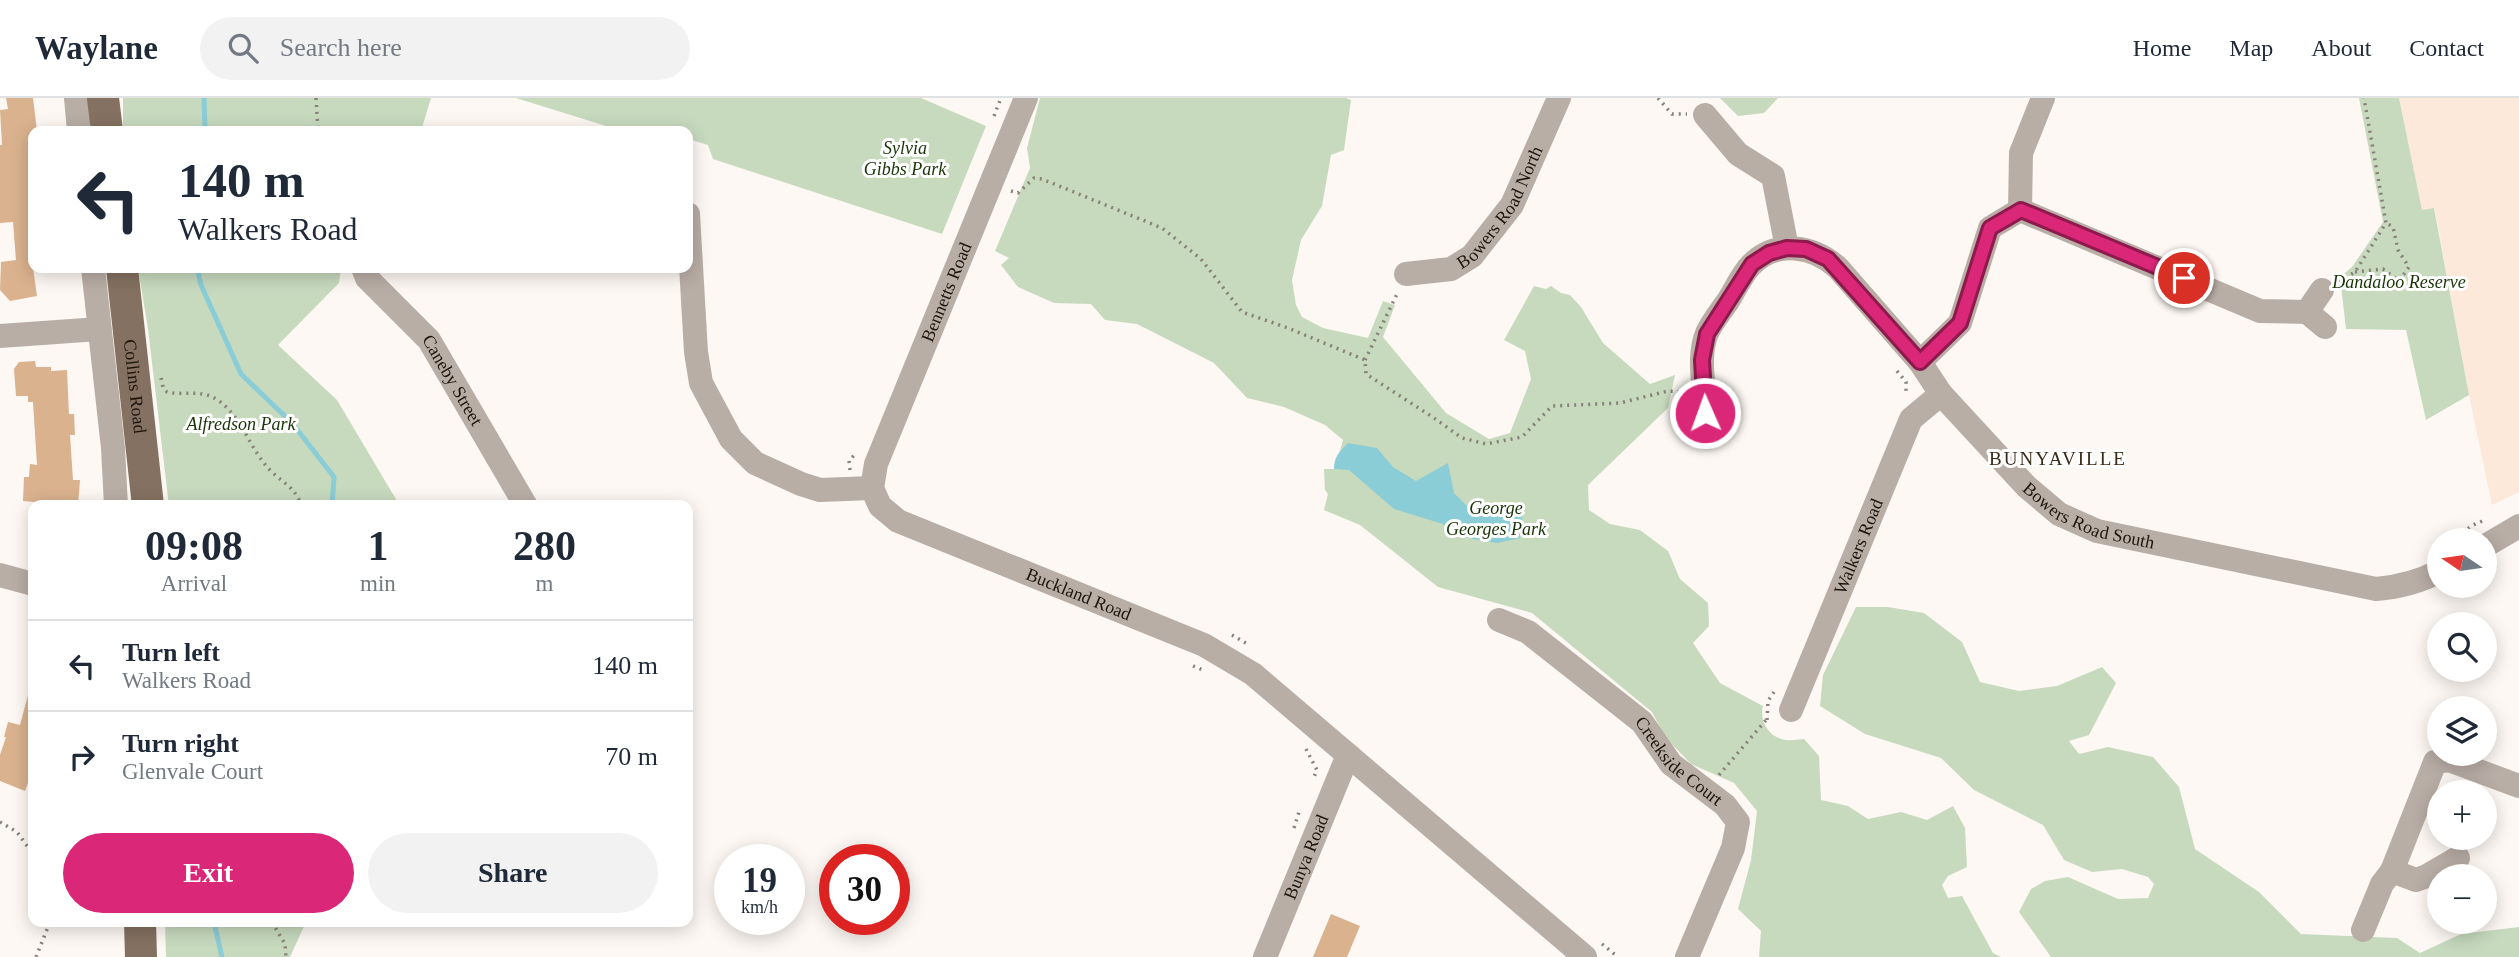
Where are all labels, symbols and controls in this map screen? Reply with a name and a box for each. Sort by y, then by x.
search box [200,17,690,80]
icon: search [224,29,262,67]
text: Waylane [35,30,158,66]
text: Search here [280,33,402,62]
text: Home [2133,35,2191,61]
text: Map [2229,35,2273,61]
text: About [2311,35,2371,61]
text: Contact [2409,35,2484,61]
park label: Sylvia Gibbs Park [864,138,947,179]
street label: Bowers Road North [1453,143,1547,273]
text: 140 m [178,153,305,208]
icon: left [63,154,154,245]
text: Walkers Road [178,211,358,247]
street label: Bennetts Road [917,240,976,345]
pin [2154,248,2214,308]
icon: arrive [2165,259,2203,297]
park label: Dandaloo Reserve [2331,272,2466,292]
street label: Caneby Street [418,331,487,429]
street label: Collins Road [120,338,150,434]
position arrow [1668,376,1742,450]
park label: Alfredson Park [186,414,296,434]
district label: BUNYAVILLE [1989,448,2127,469]
street label: Bowers Road South [2019,478,2156,553]
street label: Walkers Road [1830,496,1887,597]
park label: George Georges Park [1446,498,1547,539]
text: 09:08 [145,523,243,569]
text: 1 [367,523,388,569]
text: 280 [513,523,576,569]
north arrow [2427,528,2497,598]
map controls [2427,528,2497,934]
street label: Buckland Road [1023,564,1134,624]
text: Arrival [161,571,227,596]
text: min [360,571,396,596]
text: m [535,571,553,596]
button: search [2427,612,2497,682]
text: Turn left [122,638,220,667]
icon: left [63,647,101,685]
text: 140 m [592,651,658,680]
text: Walkers Road [122,668,251,693]
button: layers [2427,696,2497,766]
street label: Creekside Court [1631,713,1727,810]
text: Turn right [122,729,239,758]
icon: right [63,738,101,776]
text: 70 m [605,742,658,771]
text: Glenvale Court [122,759,263,784]
button: + [2427,780,2497,850]
street label: Bunya Road [1280,812,1332,902]
button: Exit [63,833,354,913]
button: Share [368,833,658,913]
speed limit sign: 30 [819,844,910,935]
text: 19 [742,861,777,900]
button: − [2427,864,2497,934]
text: km/h [741,897,778,917]

